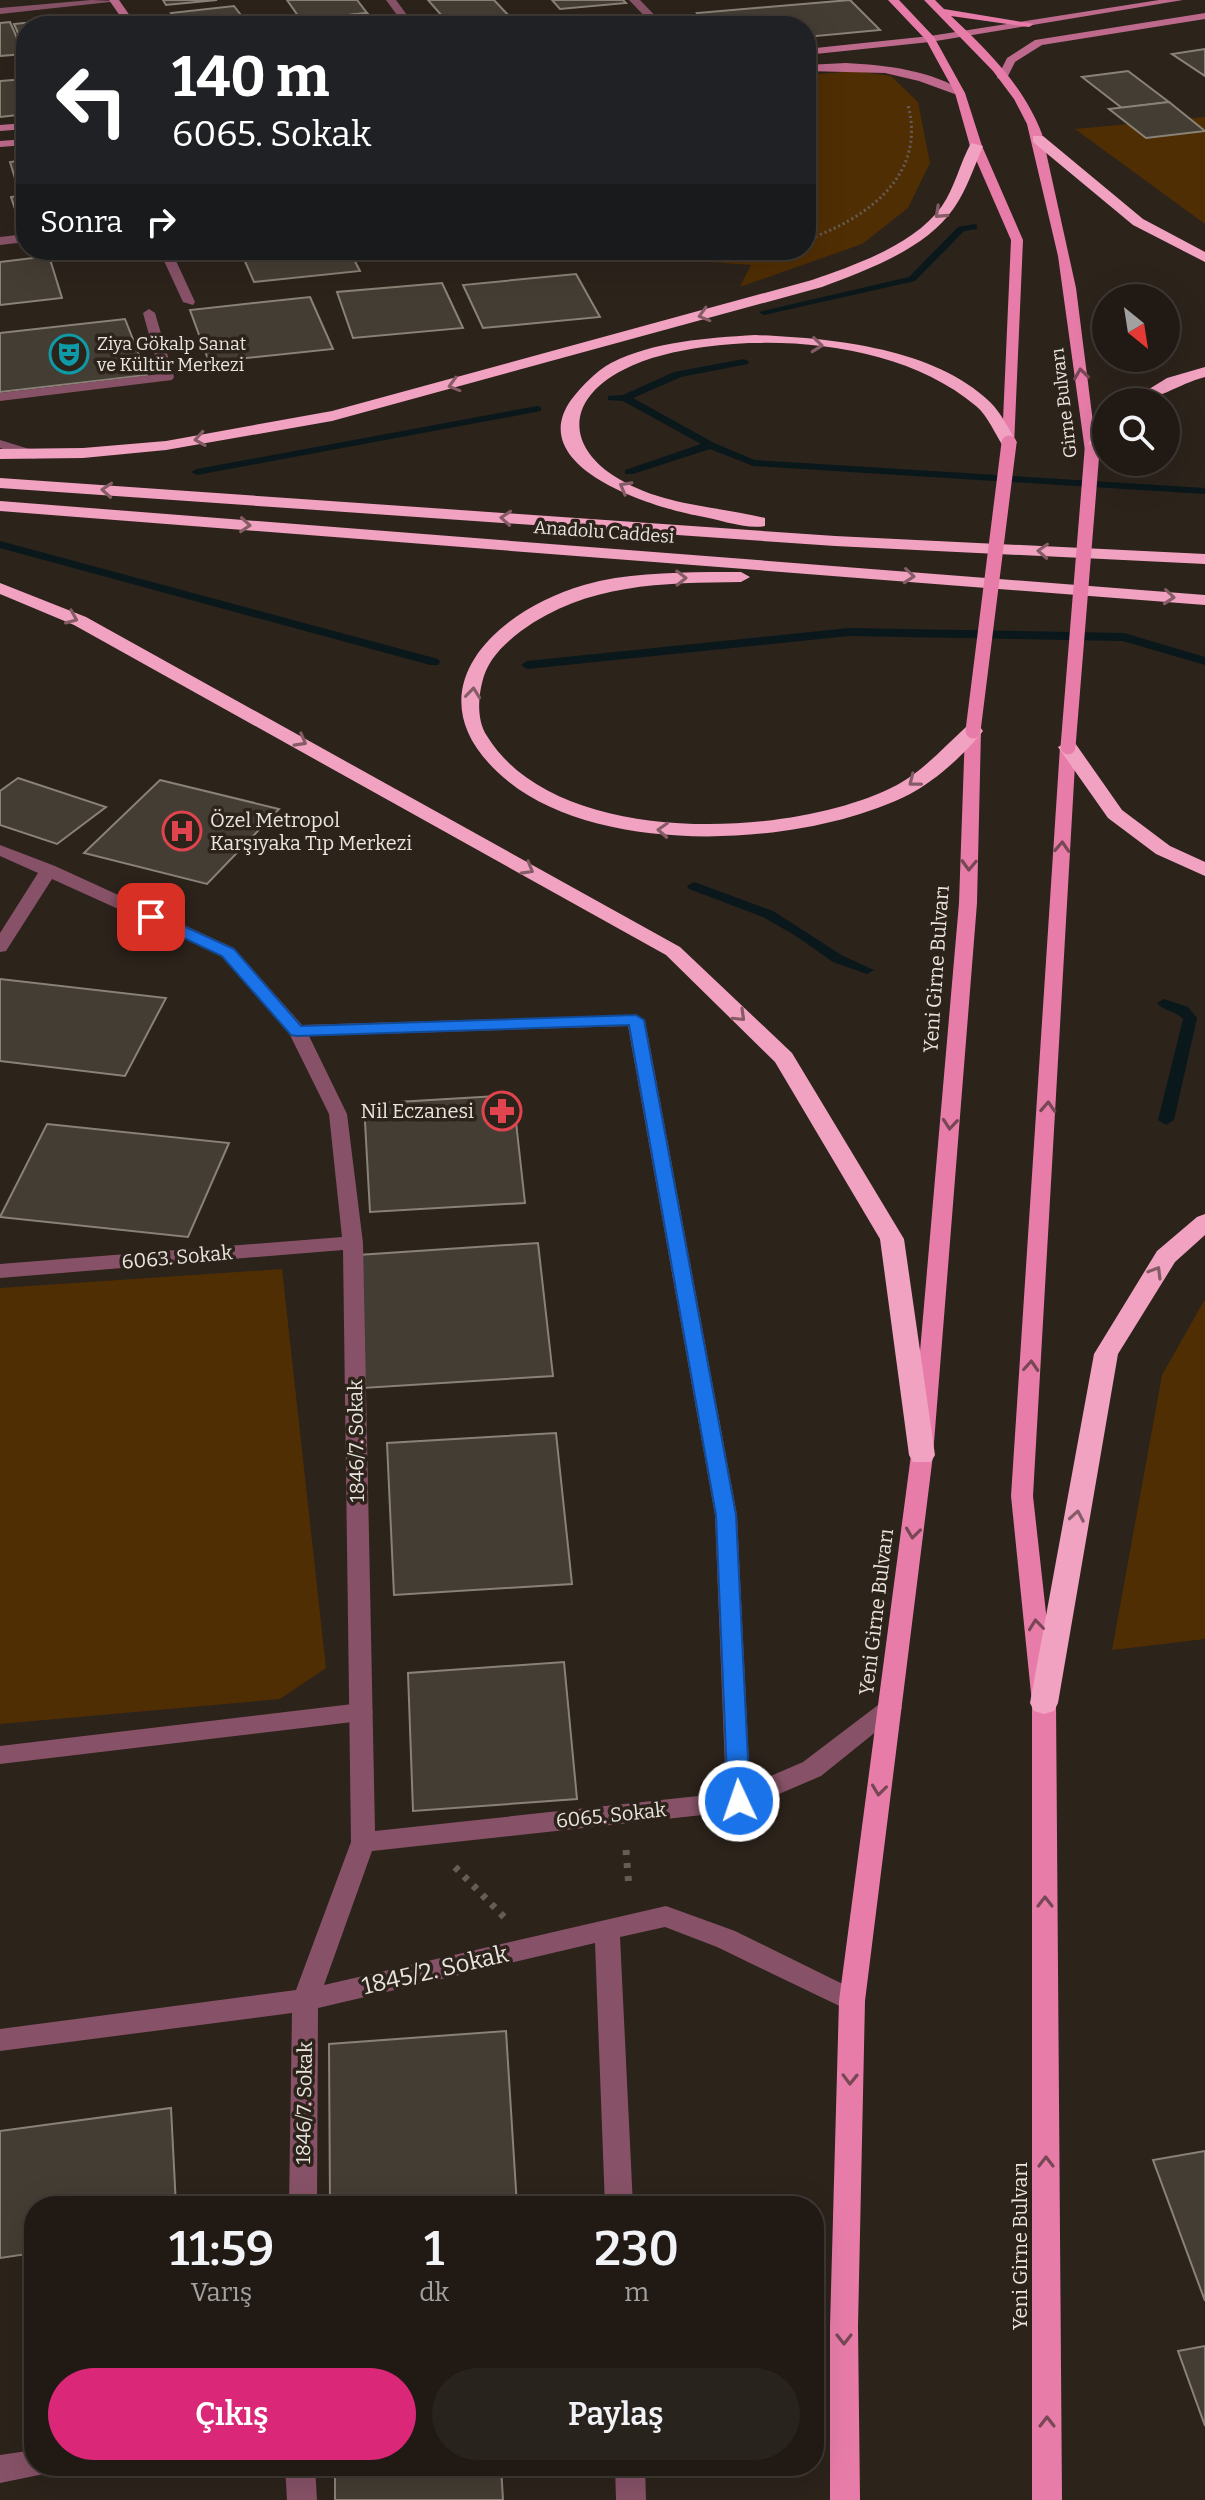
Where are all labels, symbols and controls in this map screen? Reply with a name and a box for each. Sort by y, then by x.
text: 140 m [172,44,329,111]
icon: left [40,48,144,152]
text: 6065. Sokak [172,112,371,156]
icon: right [139,200,183,244]
text: Sonra [40,204,123,240]
one-way arrow [935,204,949,219]
north arrow [1092,284,1180,372]
map controls [1092,284,1180,476]
one-way arrow [698,306,712,322]
theatre icon: Ziya Gökalp Sanat ve Kültür Merkezi [48,333,90,375]
place label: Ziya Gökalp Sanat ve Kültür Merkezi [96,333,247,376]
one-way arrow [811,336,824,353]
street label: Girne Bulvarı [1046,347,1082,459]
one-way arrow [1073,367,1090,381]
one-way arrow [447,376,461,392]
button: search [1092,388,1180,476]
one-way arrow [193,430,207,447]
one-way arrow [619,481,634,497]
one-way arrow [100,482,113,499]
one-way arrow [499,510,512,527]
one-way arrow [239,516,252,533]
street label: Anadolu Caddesi [533,516,675,548]
one-way arrow [1036,543,1049,560]
one-way arrow [903,567,916,584]
one-way arrow [675,569,688,586]
one-way arrow [1162,588,1175,605]
one-way arrow [64,608,78,624]
one-way arrow [464,686,481,699]
one-way arrow [293,732,307,747]
one-way arrow [908,772,923,786]
place label: Özel Metropol Karşıyaka Tıp Merkezi [210,808,412,855]
hospital icon: Özel Metropol Karşıyaka Tıp Merkezi [161,810,203,852]
one-way arrow [656,822,669,839]
one-way arrow [1053,840,1070,853]
one-way arrow [519,859,533,875]
one-way arrow [961,859,978,872]
pin [117,883,185,951]
street label: Yeni Girne Bulvarı [918,884,954,1054]
icon: arrive [129,895,173,939]
one-way arrow [731,1006,745,1021]
pharmacy icon: Nil Eczanesi [481,1090,523,1132]
place label: Nil Eczanesi [360,1099,474,1123]
one-way arrow [1039,1100,1056,1113]
one-way arrow [941,1118,958,1131]
street label: 6063. Sokak [121,1240,234,1274]
one-way arrow [1147,1266,1162,1281]
one-way arrow [1022,1359,1039,1372]
street label: 1846/7. Sokak [343,1379,369,1503]
one-way arrow [1068,1509,1085,1523]
street label: Yeni Girne Bulvarı [854,1527,898,1697]
one-way arrow [904,1527,921,1540]
one-way arrow [1027,1618,1044,1631]
position arrow [697,1759,781,1843]
one-way arrow [871,1784,888,1797]
street label: 6065. Sokak [555,1797,668,1833]
one-way arrow [1036,1895,1054,1908]
street label: 1845/2. Sokak [359,1940,511,2000]
street label: 1846/7. Sokak [291,2041,317,2165]
one-way arrow [841,2073,859,2086]
one-way arrow [1037,2155,1055,2168]
street label: Yeni Girne Bulvarı [1008,2162,1032,2330]
text: 11:59 [169,2220,274,2278]
text: 1 [424,2220,444,2278]
text: 230 [594,2220,679,2278]
text: Varış [191,2277,252,2308]
text: dk [419,2277,449,2308]
text: m [624,2277,649,2308]
one-way arrow [835,2333,853,2346]
button: Çıkış [48,2368,416,2460]
button: Paylaş [432,2368,800,2460]
one-way arrow [1038,2415,1056,2428]

